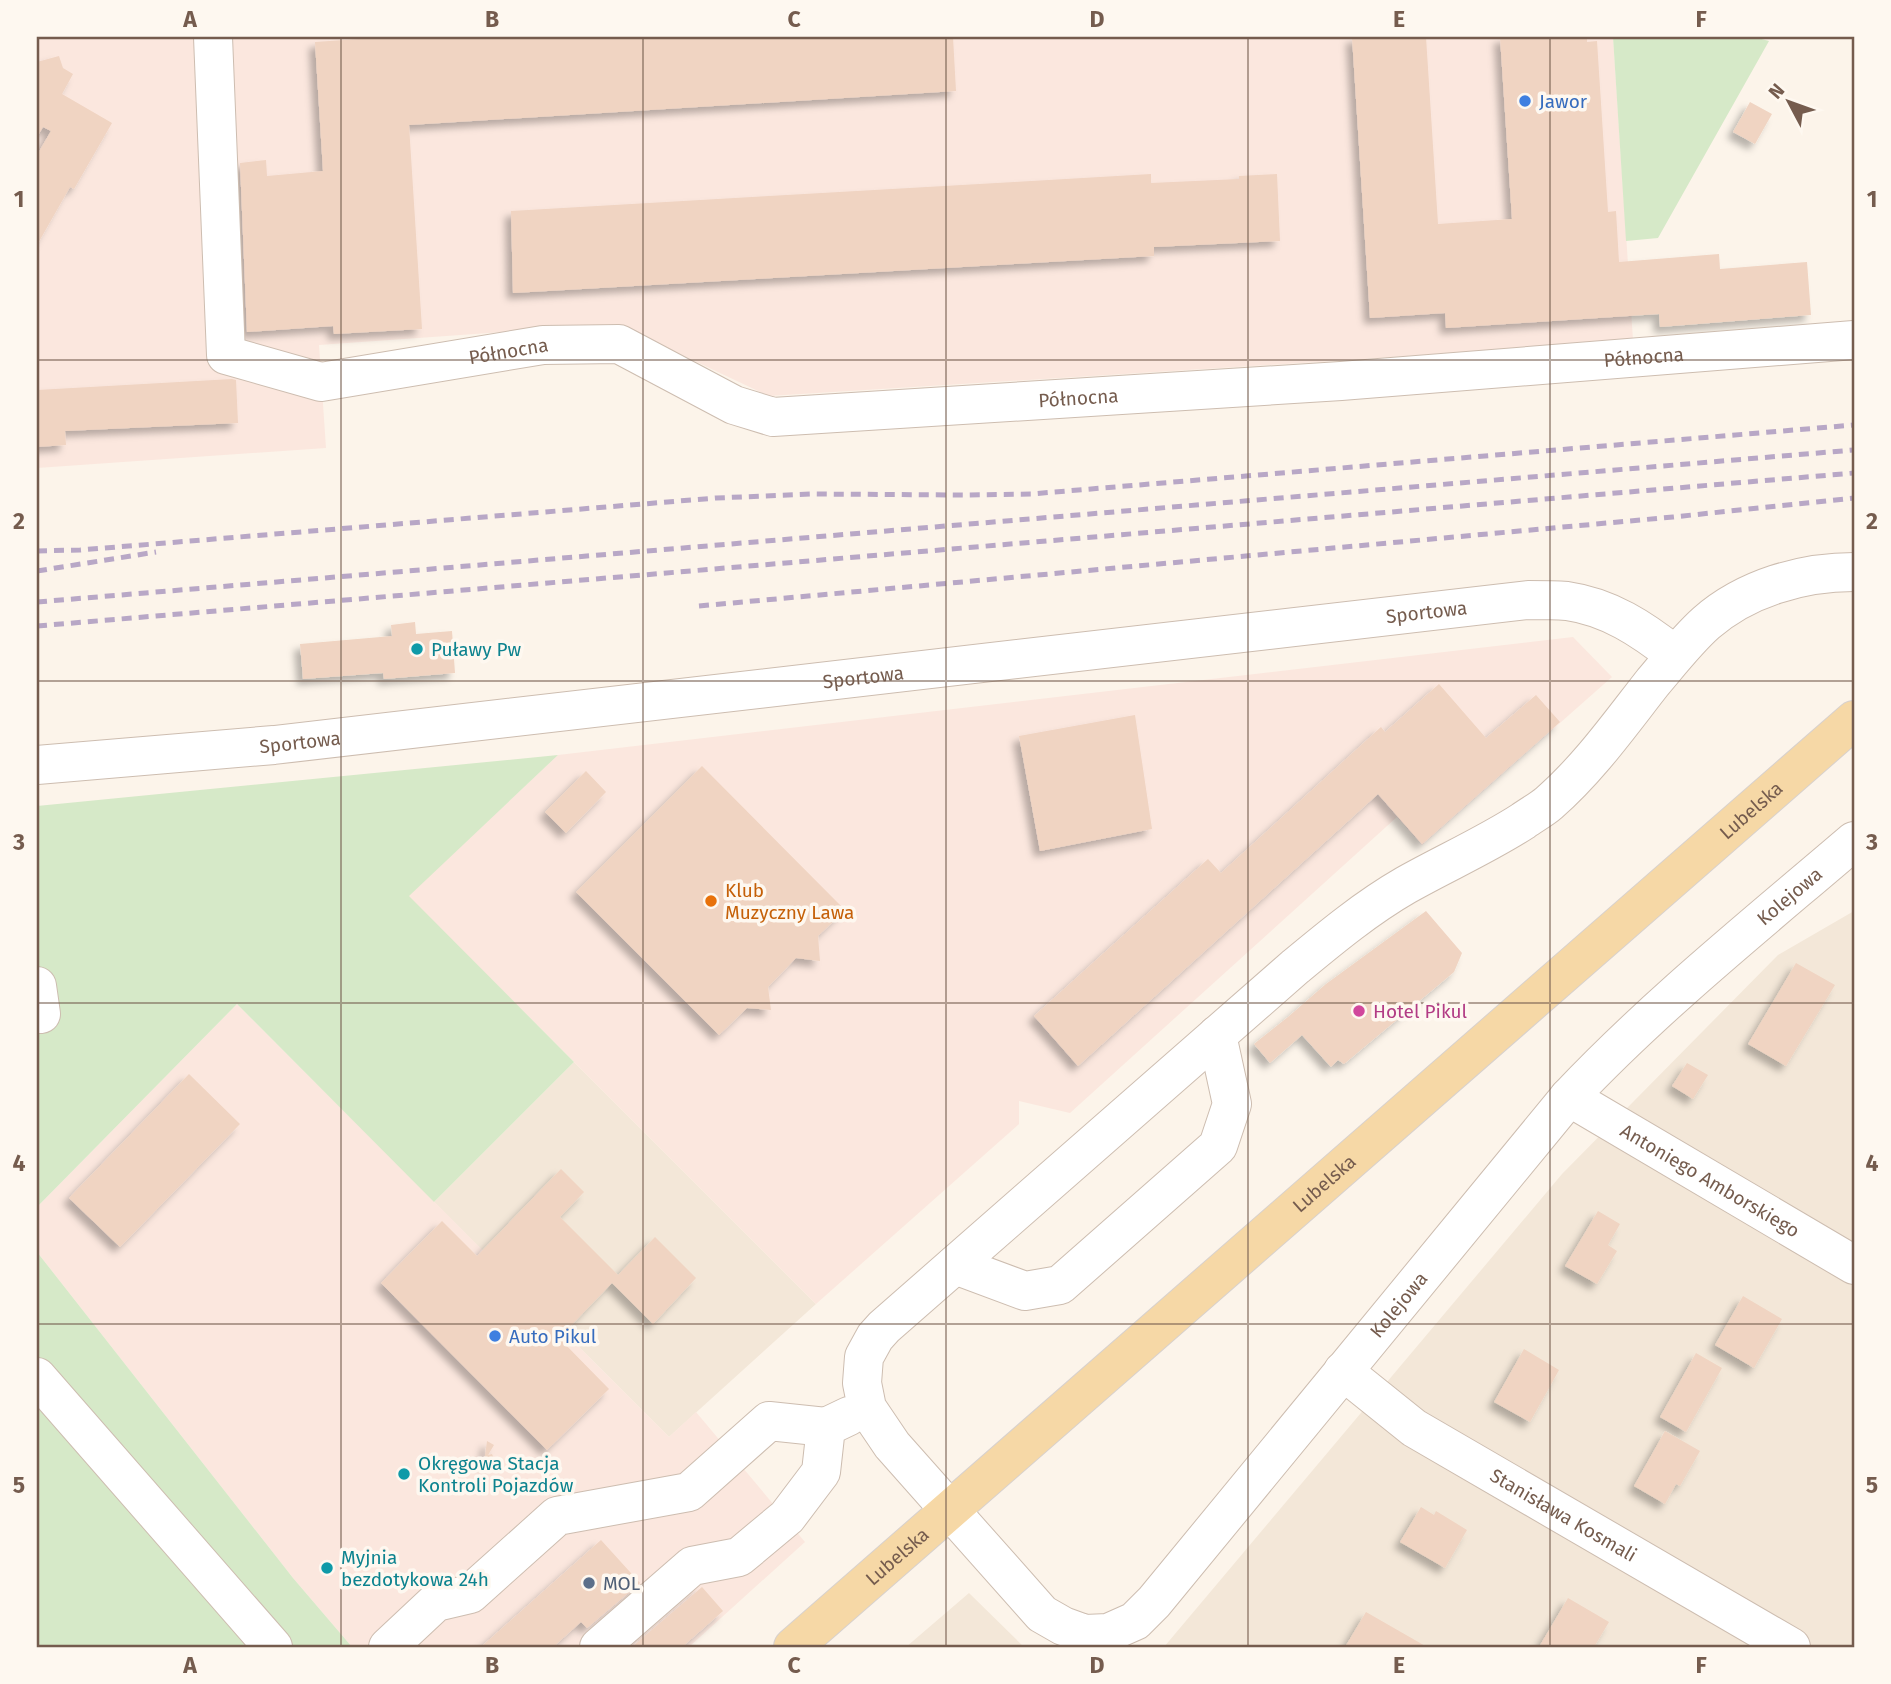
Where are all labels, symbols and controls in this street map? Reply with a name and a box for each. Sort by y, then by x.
text: A [182,5,197,33]
text: B [485,5,499,33]
text: C [787,5,801,33]
text: D [1090,5,1105,33]
text: E [1393,5,1405,33]
text: F [1695,5,1707,33]
north arrow [1755,66,1825,136]
text: N [1764,79,1789,103]
place label: Jawor [1539,90,1588,113]
marker: Jawor [1517,93,1533,109]
text: 1 [14,185,24,213]
text: 1 [1867,185,1877,213]
street label: Północna [467,333,550,369]
street label: Północna [1603,342,1685,371]
street label: Północna [1037,384,1119,412]
text: 2 [13,507,25,535]
text: 2 [1866,507,1878,535]
street label: Sportowa [1385,596,1468,628]
place label: Puławy Pw [431,638,521,661]
marker: Puławy Pw [409,641,425,657]
street label: Sportowa [821,661,905,693]
street label: Sportowa [258,726,342,758]
street label: Lubelska [1715,776,1787,844]
text: 3 [12,828,25,856]
text: 3 [1865,828,1878,856]
street label: Kolejowa [1752,862,1826,930]
place label: Klub Muzyczny Lawa [725,879,854,924]
marker: Klub Muzyczny Lawa [703,893,719,909]
place label: Hotel Pikul [1373,1000,1468,1023]
marker: Hotel Pikul [1351,1003,1367,1019]
street label: Antoniego Amborskiego [1617,1119,1804,1242]
text: 4 [13,1149,26,1177]
street label: Lubelska [1288,1149,1360,1217]
text: 4 [1866,1149,1879,1177]
street label: Kolejowa [1365,1267,1432,1342]
place label: Auto Pikul [509,1325,597,1348]
marker: Auto Pikul [487,1328,503,1344]
place label: Okręgowa Stacja Kontroli Pojazdów [418,1452,574,1497]
street label: Stanisława Kosmali [1486,1463,1641,1566]
marker: Okręgowa Stacja Kontroli Pojazdów [396,1466,412,1482]
text: 5 [13,1471,25,1499]
text: 5 [1866,1471,1878,1499]
street label: Lubelska [861,1522,933,1590]
place label: Myjnia bezdotykowa 24h [341,1546,489,1591]
marker: Myjnia bezdotykowa 24h [319,1560,335,1576]
place label: MOL [603,1572,641,1595]
marker: MOL [581,1575,597,1591]
text: A [182,1651,197,1679]
text: B [485,1651,499,1679]
text: C [787,1651,801,1679]
text: D [1090,1651,1105,1679]
text: E [1393,1651,1405,1679]
text: F [1695,1651,1707,1679]

